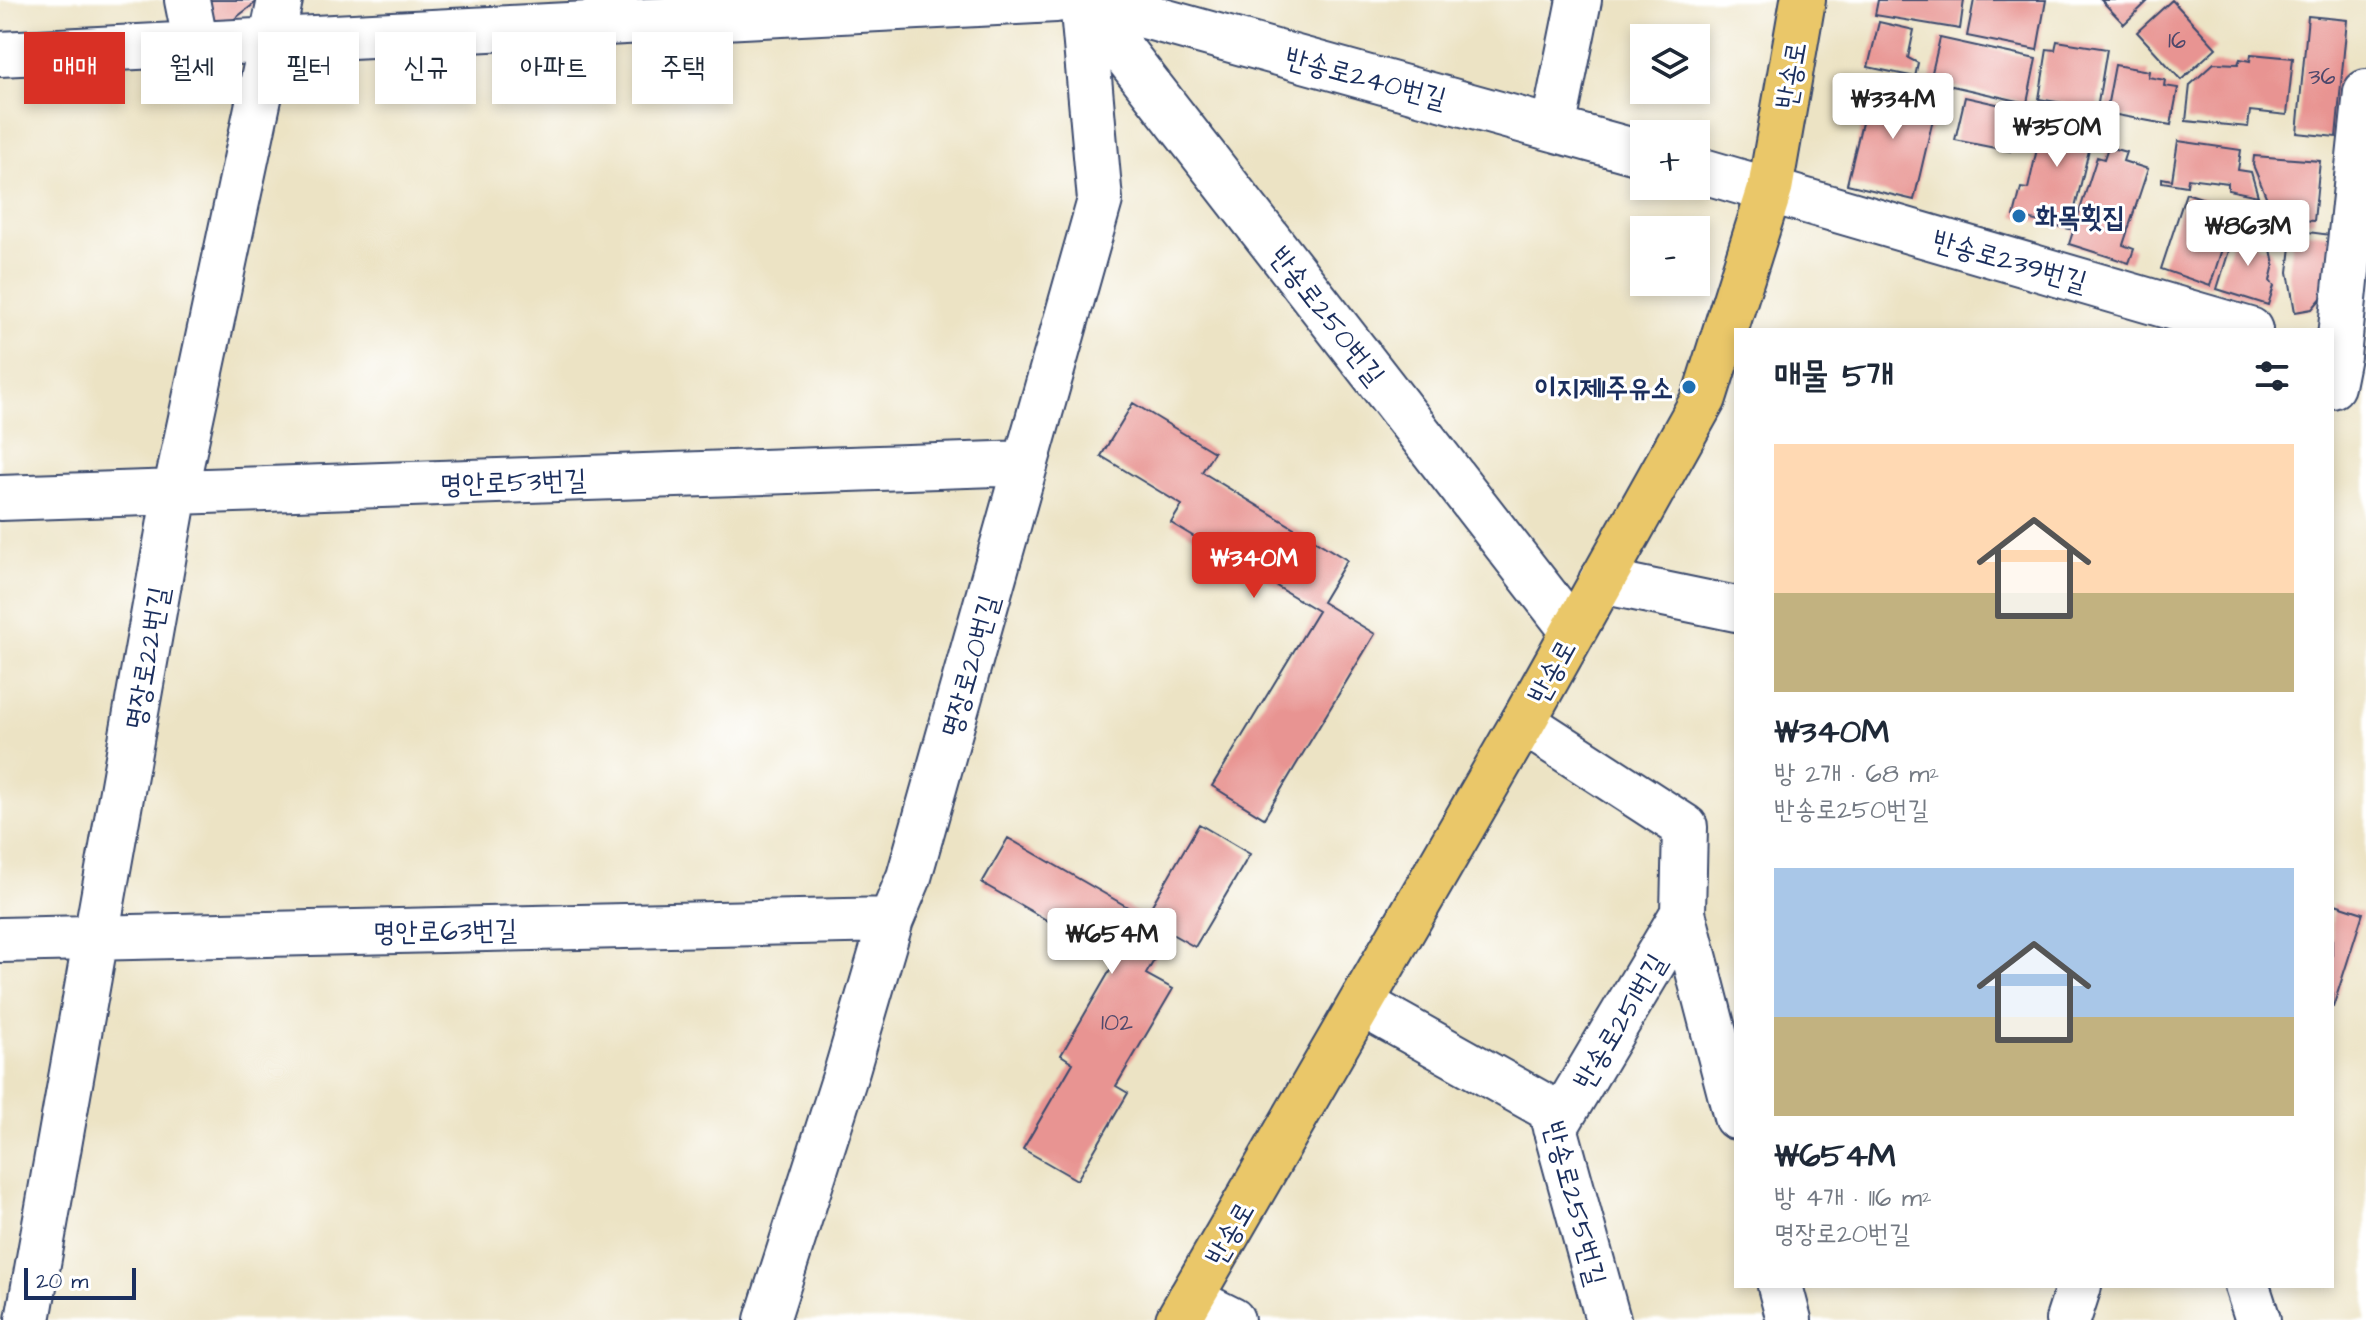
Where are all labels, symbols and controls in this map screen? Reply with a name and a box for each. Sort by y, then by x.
map controls [1630,24,1710,296]
button: layers [1630,24,1710,104]
house number: 16 [2168,24,2186,58]
chip: 매매 [24,32,125,104]
chip: 월세 [141,32,242,104]
chip: 필터 [258,32,359,104]
chip: 신규 [375,32,476,104]
chip: 아파트 [492,32,616,104]
chip: 주택 [632,32,733,104]
street label: 반송로240번길 [1281,38,1451,119]
street label: 반송로 [1766,39,1817,112]
house number: 36 [2308,60,2336,94]
pin: ₩334M [1837,73,1949,141]
text: ₩334M [1850,81,1936,117]
pin: ₩350M [2001,101,2113,169]
text: ₩350M [2013,109,2101,145]
button: + [1630,120,1710,200]
place label: 화목횟집 [2035,198,2125,237]
pin: ₩863M [2192,200,2304,268]
marker: 화목횟집 [2010,207,2028,225]
text: ₩863M [2204,208,2292,244]
button: − [1630,216,1710,296]
street label: 반송로239번길 [1928,221,2091,302]
street label: 반송로250번길 [1260,238,1393,393]
text: 매물 5개 [1774,352,1894,400]
icon: filters [2250,354,2294,398]
place label: 이지제1주유소 [1534,369,1673,408]
marker: 이지제1주유소 [1680,378,1698,396]
street label: 명안로53번길 [439,460,587,505]
icon: home [1962,496,2106,640]
pin: ₩340M [1198,532,1310,600]
text: ₩340M [1210,540,1298,576]
street label: 명장로22번길 [116,584,179,733]
street label: 명장로20번길 [932,591,1009,742]
street label: 반송로 [1519,633,1586,711]
text: ₩340M [1774,708,1889,756]
text: 방 2개 · 68 m² [1774,756,1939,792]
text: 반송로250번길 [1774,792,1928,828]
pin: ₩654M [1056,908,1168,976]
street label: 명안로63번길 [372,911,518,952]
text: ₩654M [1065,916,1159,952]
icon: home [1962,920,2106,1064]
street label: 반송로251번길 [1564,947,1676,1097]
house number: 102 [1101,1006,1133,1040]
street label: 반송로255번길 [1534,1117,1615,1290]
text: ₩654M [1774,1132,1896,1180]
text: 방 4개 · 116 m² [1774,1180,1932,1216]
street label: 반송로 [1197,1195,1264,1273]
text: 명장로20번길 [1774,1216,1910,1252]
scale bar [24,1264,136,1300]
text: 20 m [36,1266,88,1297]

